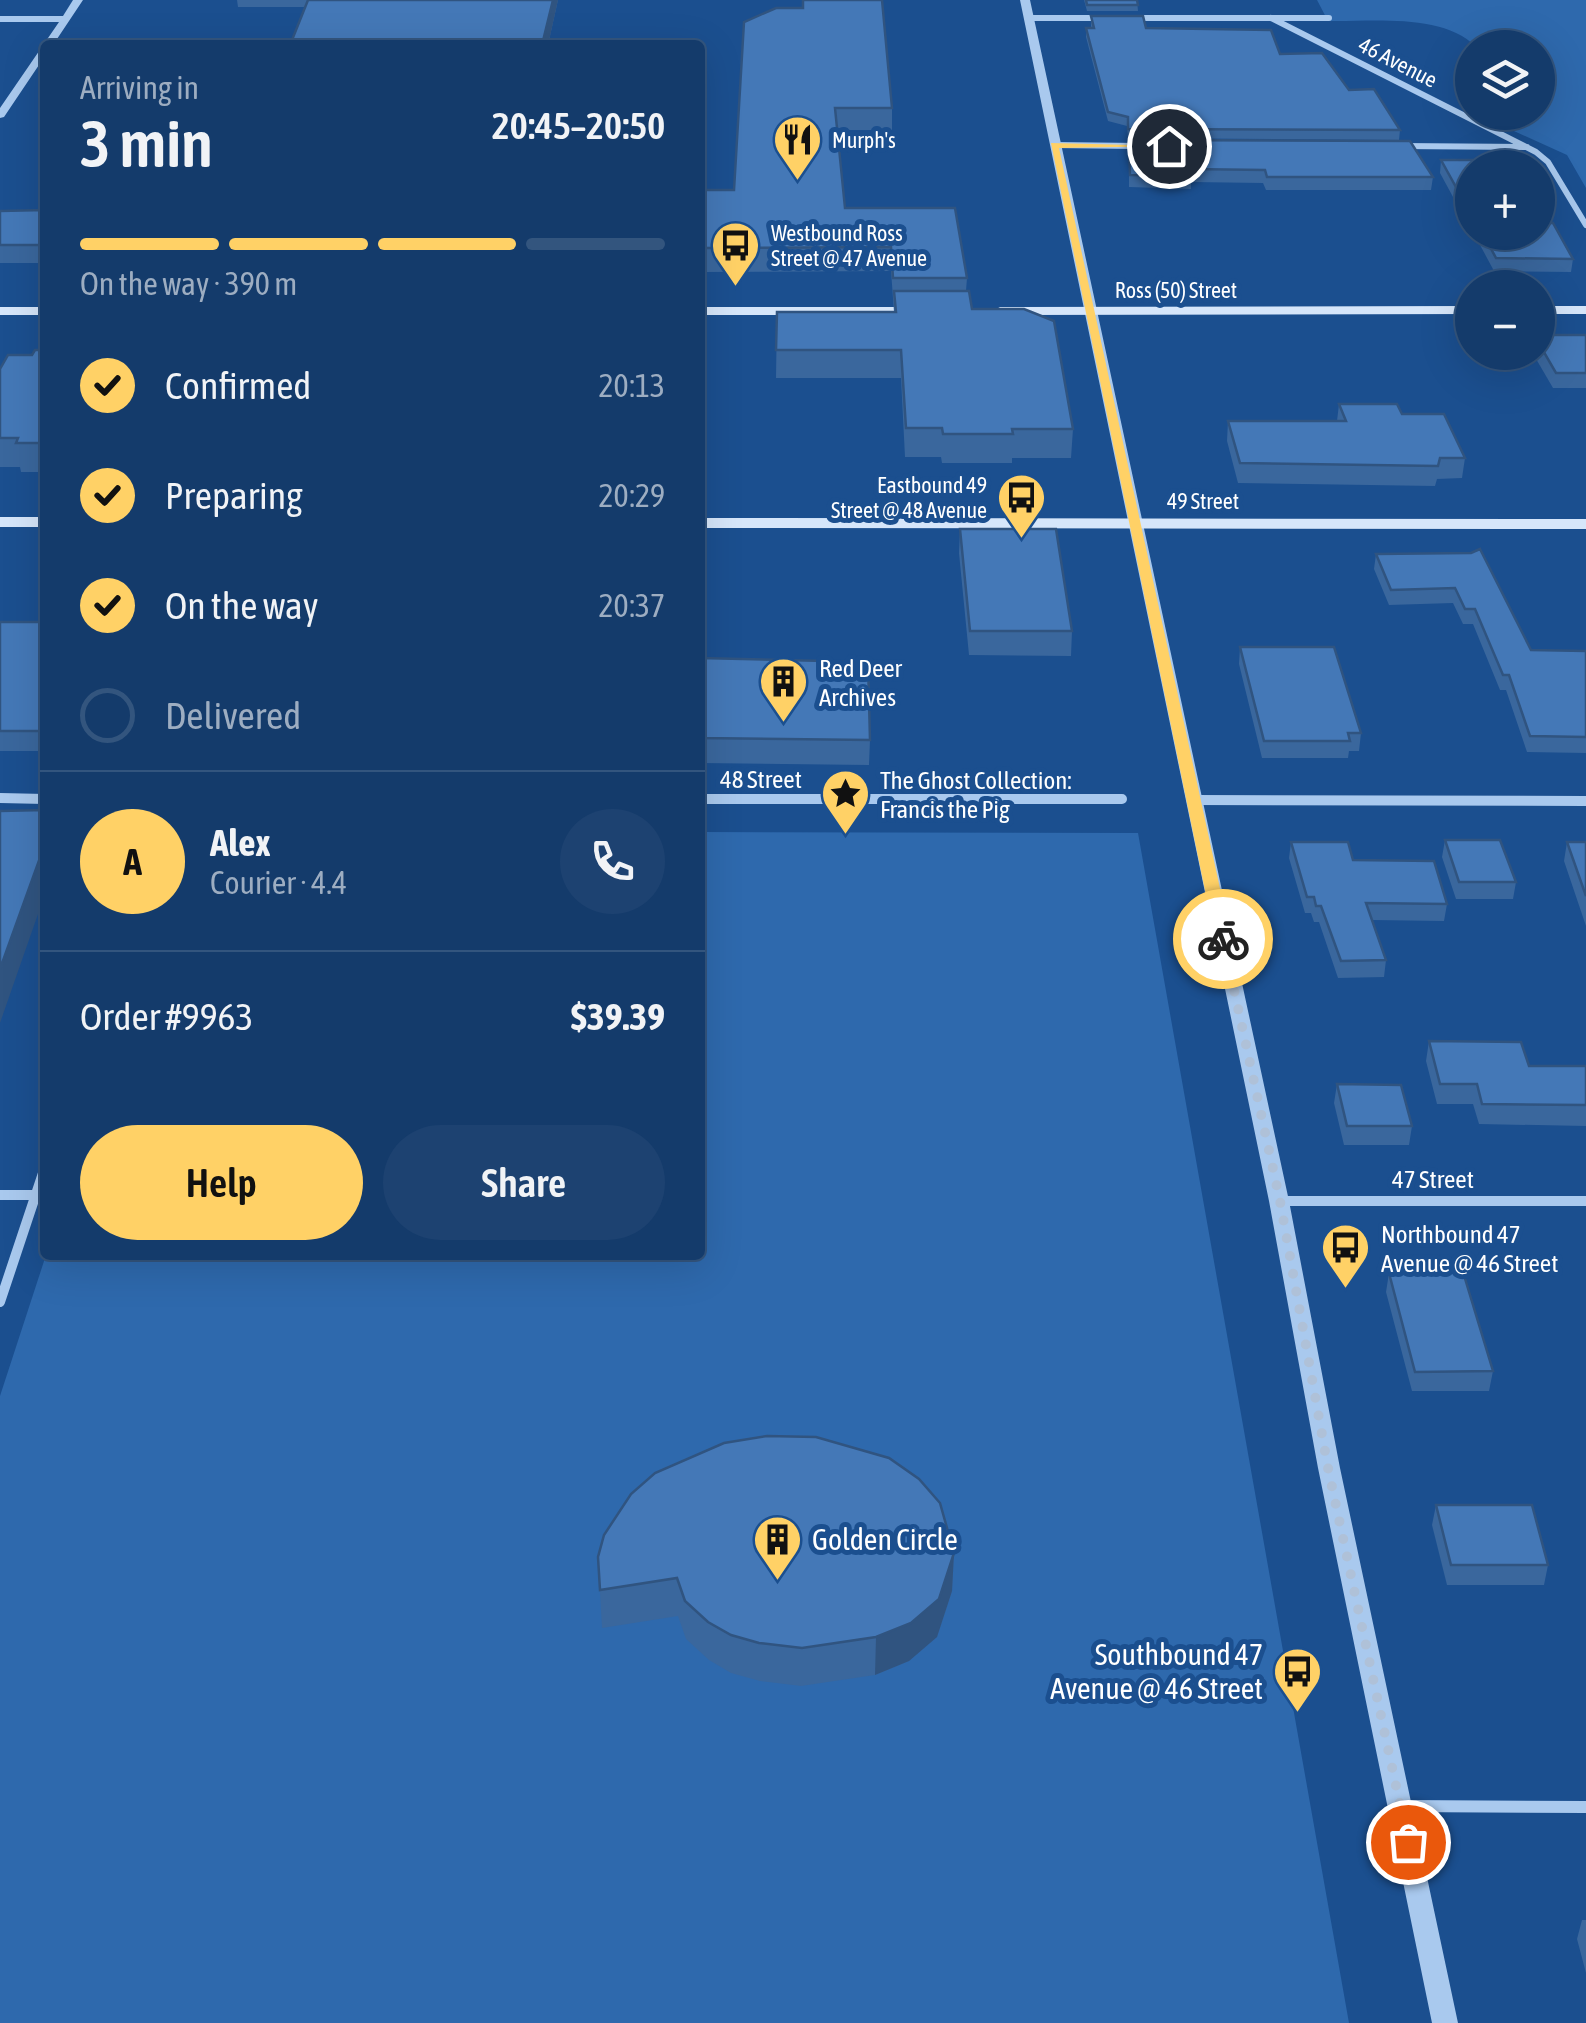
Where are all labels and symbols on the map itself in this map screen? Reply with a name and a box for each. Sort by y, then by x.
street label: 46 Avenue [1354,31,1442,93]
pin [1127,104,1212,189]
restaurant icon: Murph's [771,114,823,182]
place label: Murph's [832,127,896,153]
bus stop icon: Westbound Ross Street @ 47 Avenue [710,220,762,288]
place label: Westbound Ross Street @ 47 Avenue [771,220,927,271]
street label: Ross (50) Street [1115,277,1237,303]
place label: Eastbound 49 Street @ 48 Avenue [831,472,987,523]
bus stop icon: Eastbound 49 Street @ 48 Avenue [996,472,1048,540]
street label: 49 Street [1167,488,1239,514]
place label: Red Deer Archives [819,654,903,711]
building icon: Red Deer Archives [758,656,810,724]
street label: 48 Street [720,765,802,793]
place label: The Ghost Collection: Francis the Pig [880,766,1072,823]
place icon: The Ghost Collection: Francis the Pig [819,768,871,836]
courier [1173,889,1273,989]
street label: 47 Street [1392,1165,1474,1193]
place label: Northbound 47 Avenue @ 46 Street [1381,1220,1558,1277]
bus stop icon: Northbound 47 Avenue @ 46 Street [1320,1222,1372,1290]
building icon: Golden Circle [751,1514,803,1582]
place label: Golden Circle [812,1522,958,1556]
place label: Southbound 47 Avenue @ 46 Street [1050,1637,1263,1705]
bus stop icon: Southbound 47 Avenue @ 46 Street [1272,1646,1324,1714]
pin [1366,1800,1451,1885]

